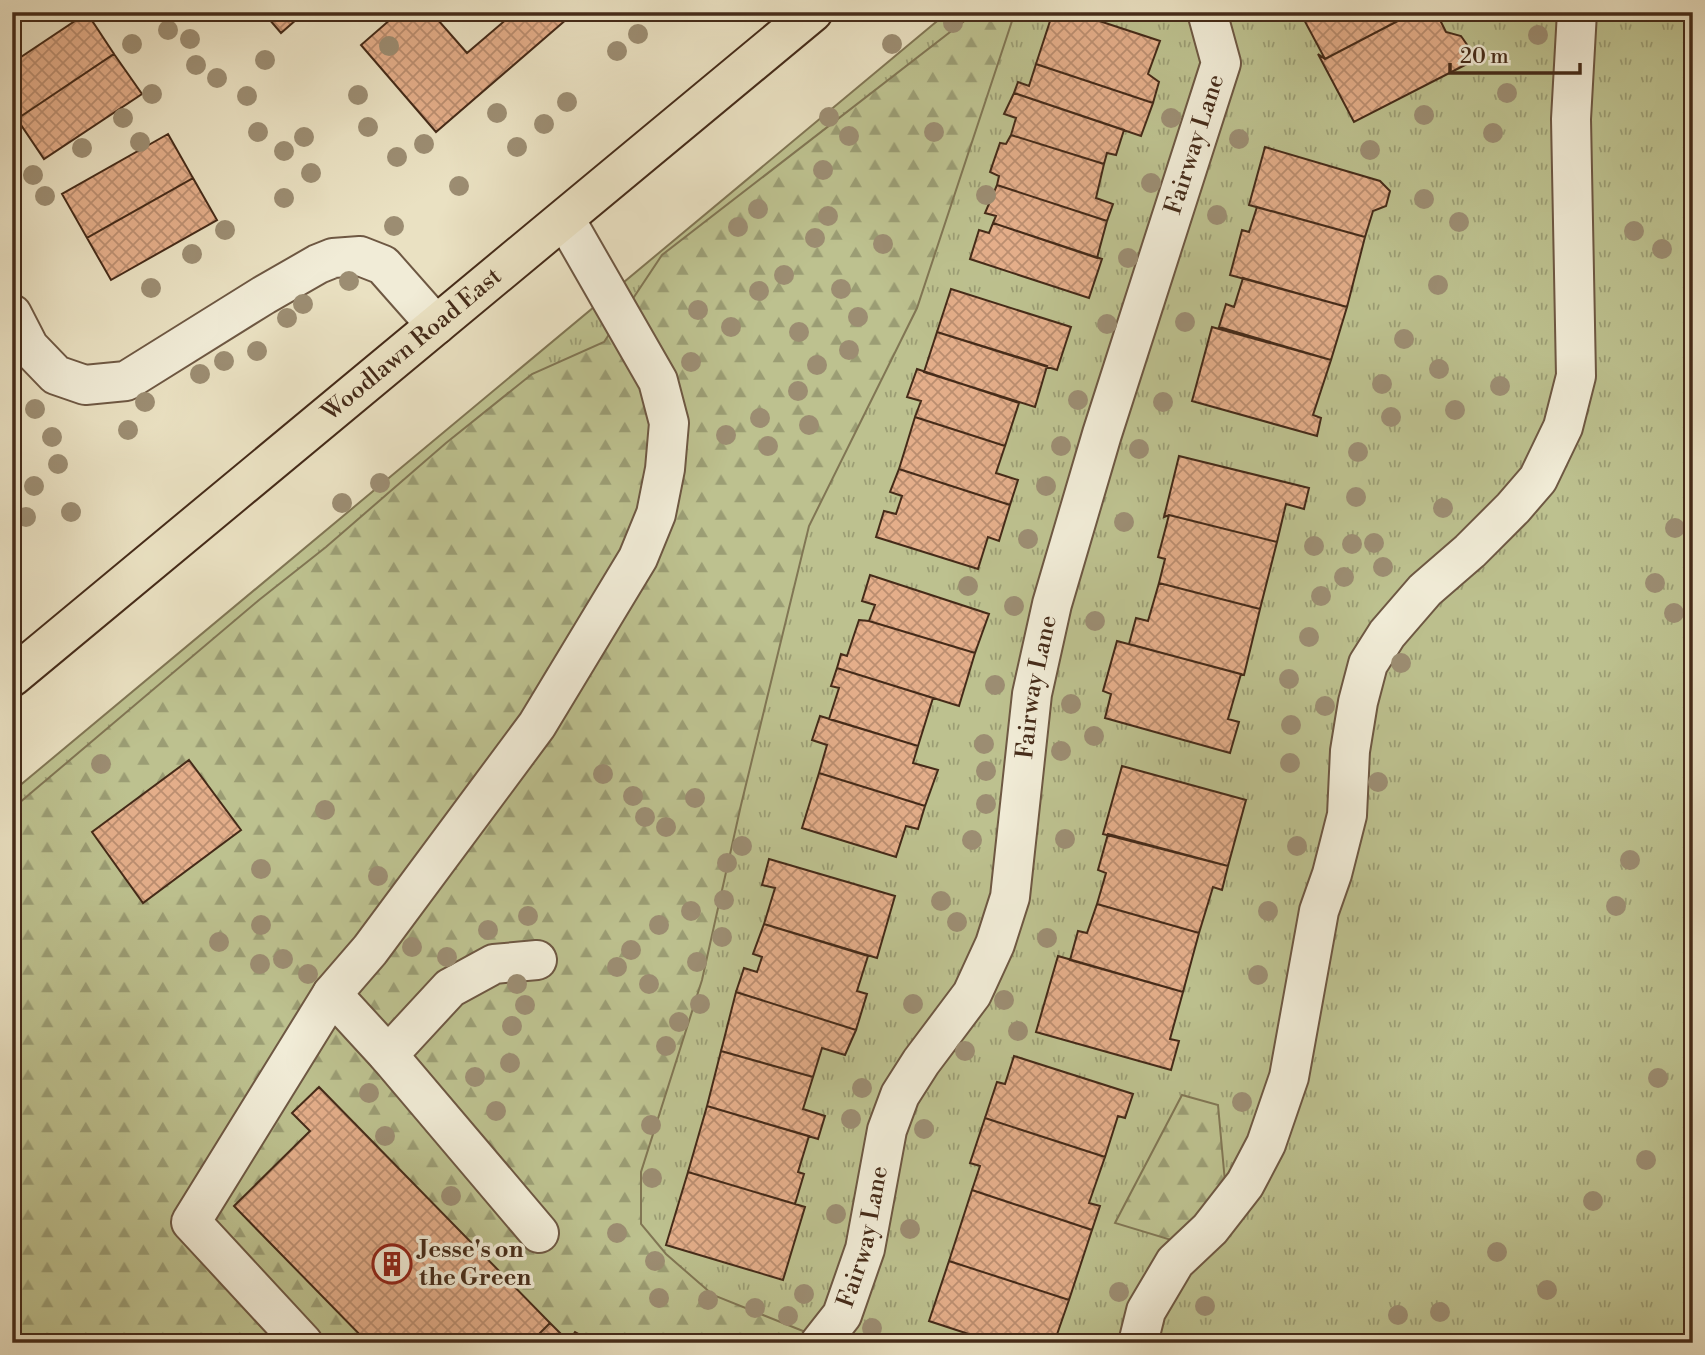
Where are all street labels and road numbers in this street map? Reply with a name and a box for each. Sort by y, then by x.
street label: Fairway Lane [1158,71,1231,218]
street label: Woodlawn Road East [315,261,508,429]
street label: Fairway Lane [1010,612,1064,760]
street label: Fairway Lane [831,1163,895,1312]

